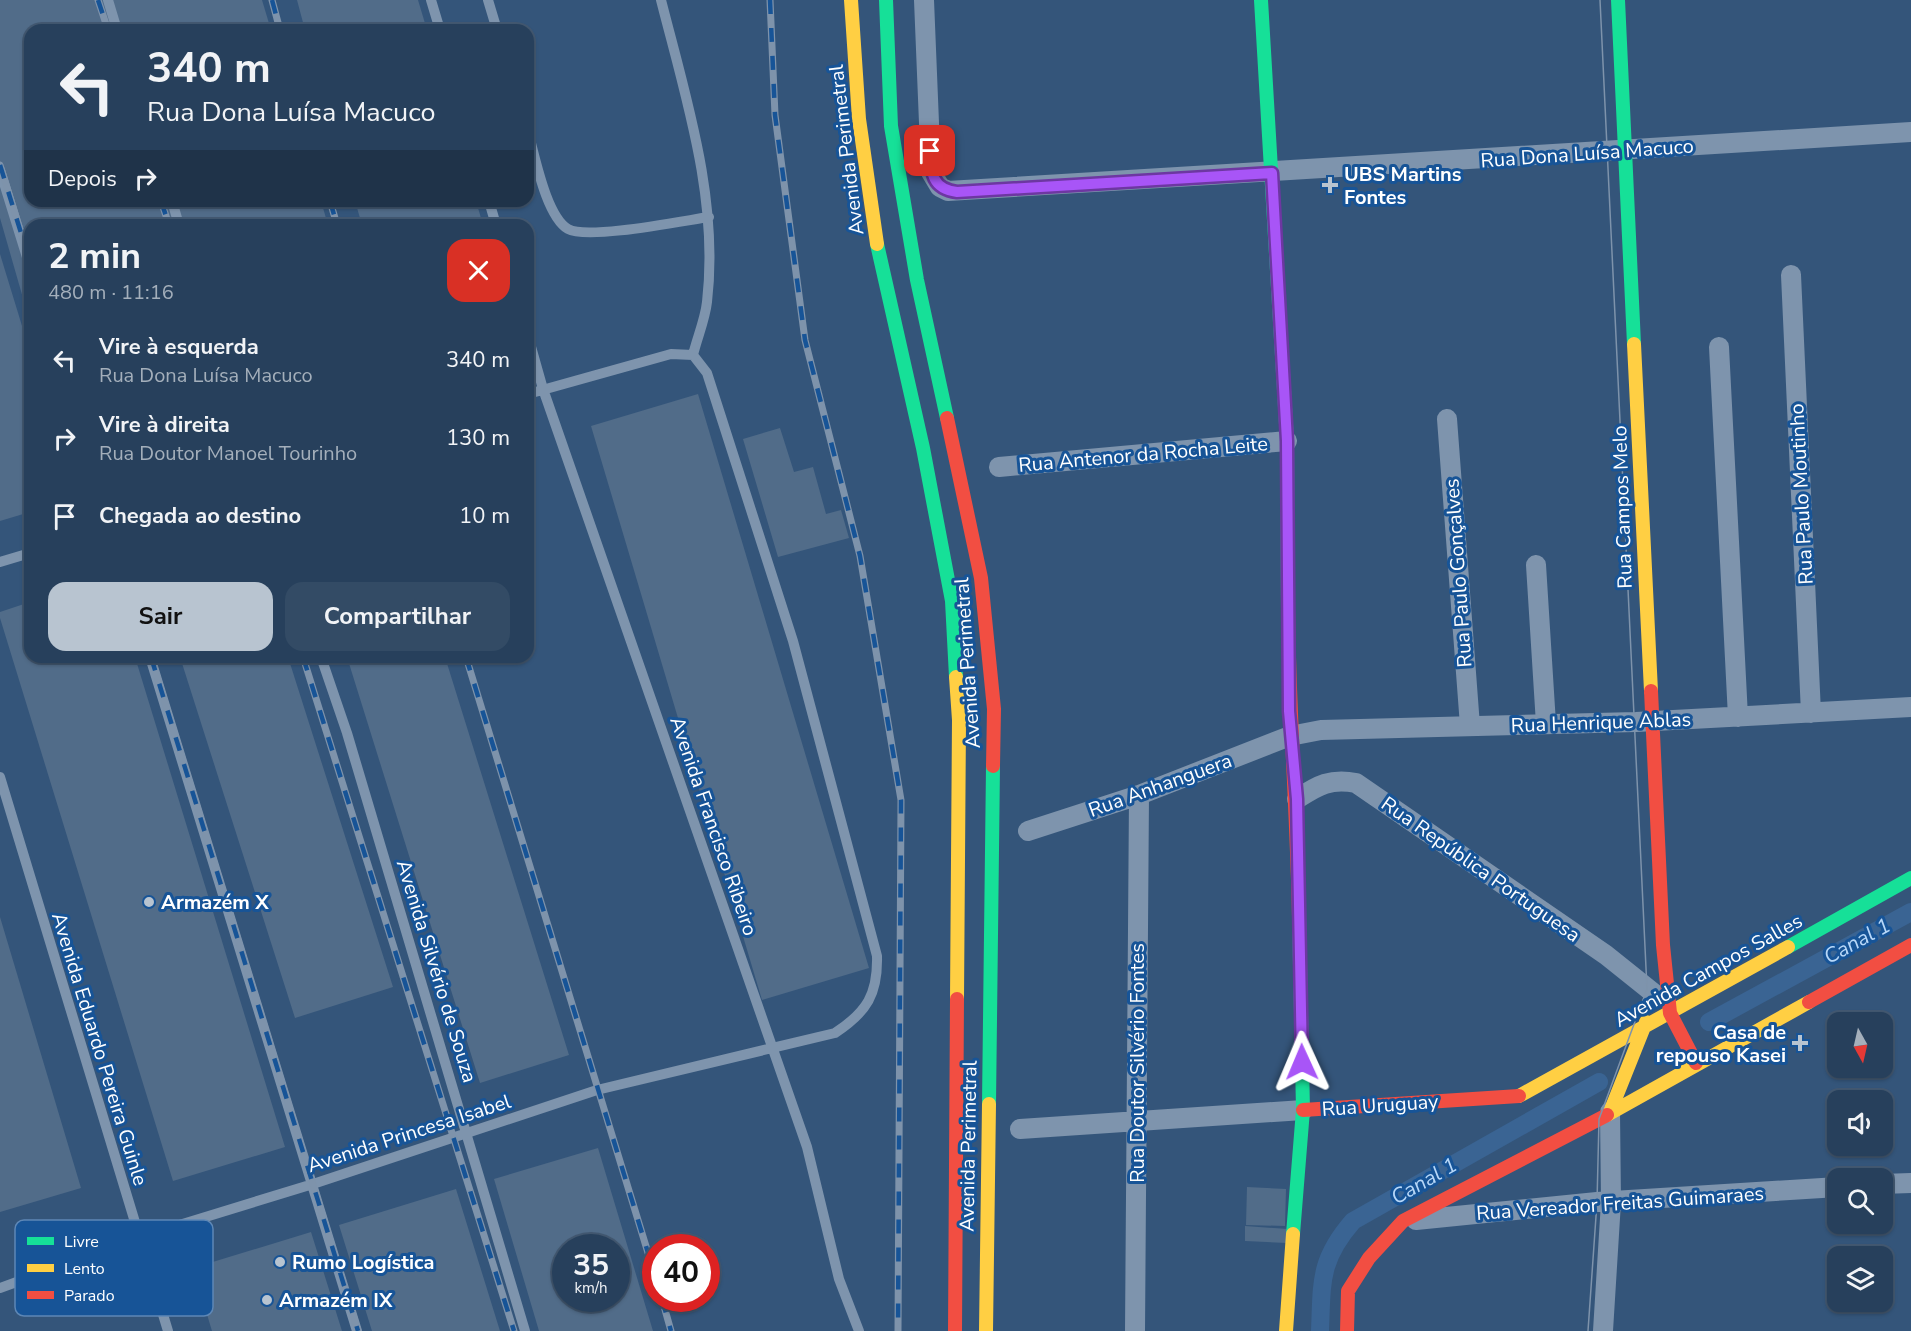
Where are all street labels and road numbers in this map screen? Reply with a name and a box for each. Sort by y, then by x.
street label: Avenida Perimetral [823,63,870,237]
street label: Rua Dona Luísa Macuco [1480,133,1695,174]
street label: Rua Paulo Moutinho [1783,403,1820,585]
street label: Rua Campos Melo [1606,425,1639,589]
street label: Rua Antenor da Rocha Leite [1017,430,1269,479]
street label: Rua Paulo Gonçalves [1438,478,1479,668]
street label: Avenida Perimetral [948,577,987,749]
street label: Rua Henrique Ablas [1510,706,1692,739]
street label: Avenida Francisco Ribeiro [663,713,764,939]
street label: Rua Anhanguera [1085,747,1236,824]
street label: Rua República Portuguesa [1376,790,1586,948]
street label: Avenida Silvério de Souza [390,856,483,1086]
street label: Avenida Campos Salles [1609,907,1807,1034]
street label: Avenida Eduardo Pereira Guinle [45,909,154,1189]
street label: Rua Doutor Silvério Fontes [1124,943,1151,1183]
street label: Avenida Perimetral [954,1060,983,1232]
street label: Avenida Princesa Isabel [304,1088,514,1179]
street label: Rua Uruguay [1321,1088,1440,1123]
street label: Rua Vereador Freitas Guimaraes [1475,1180,1765,1227]

